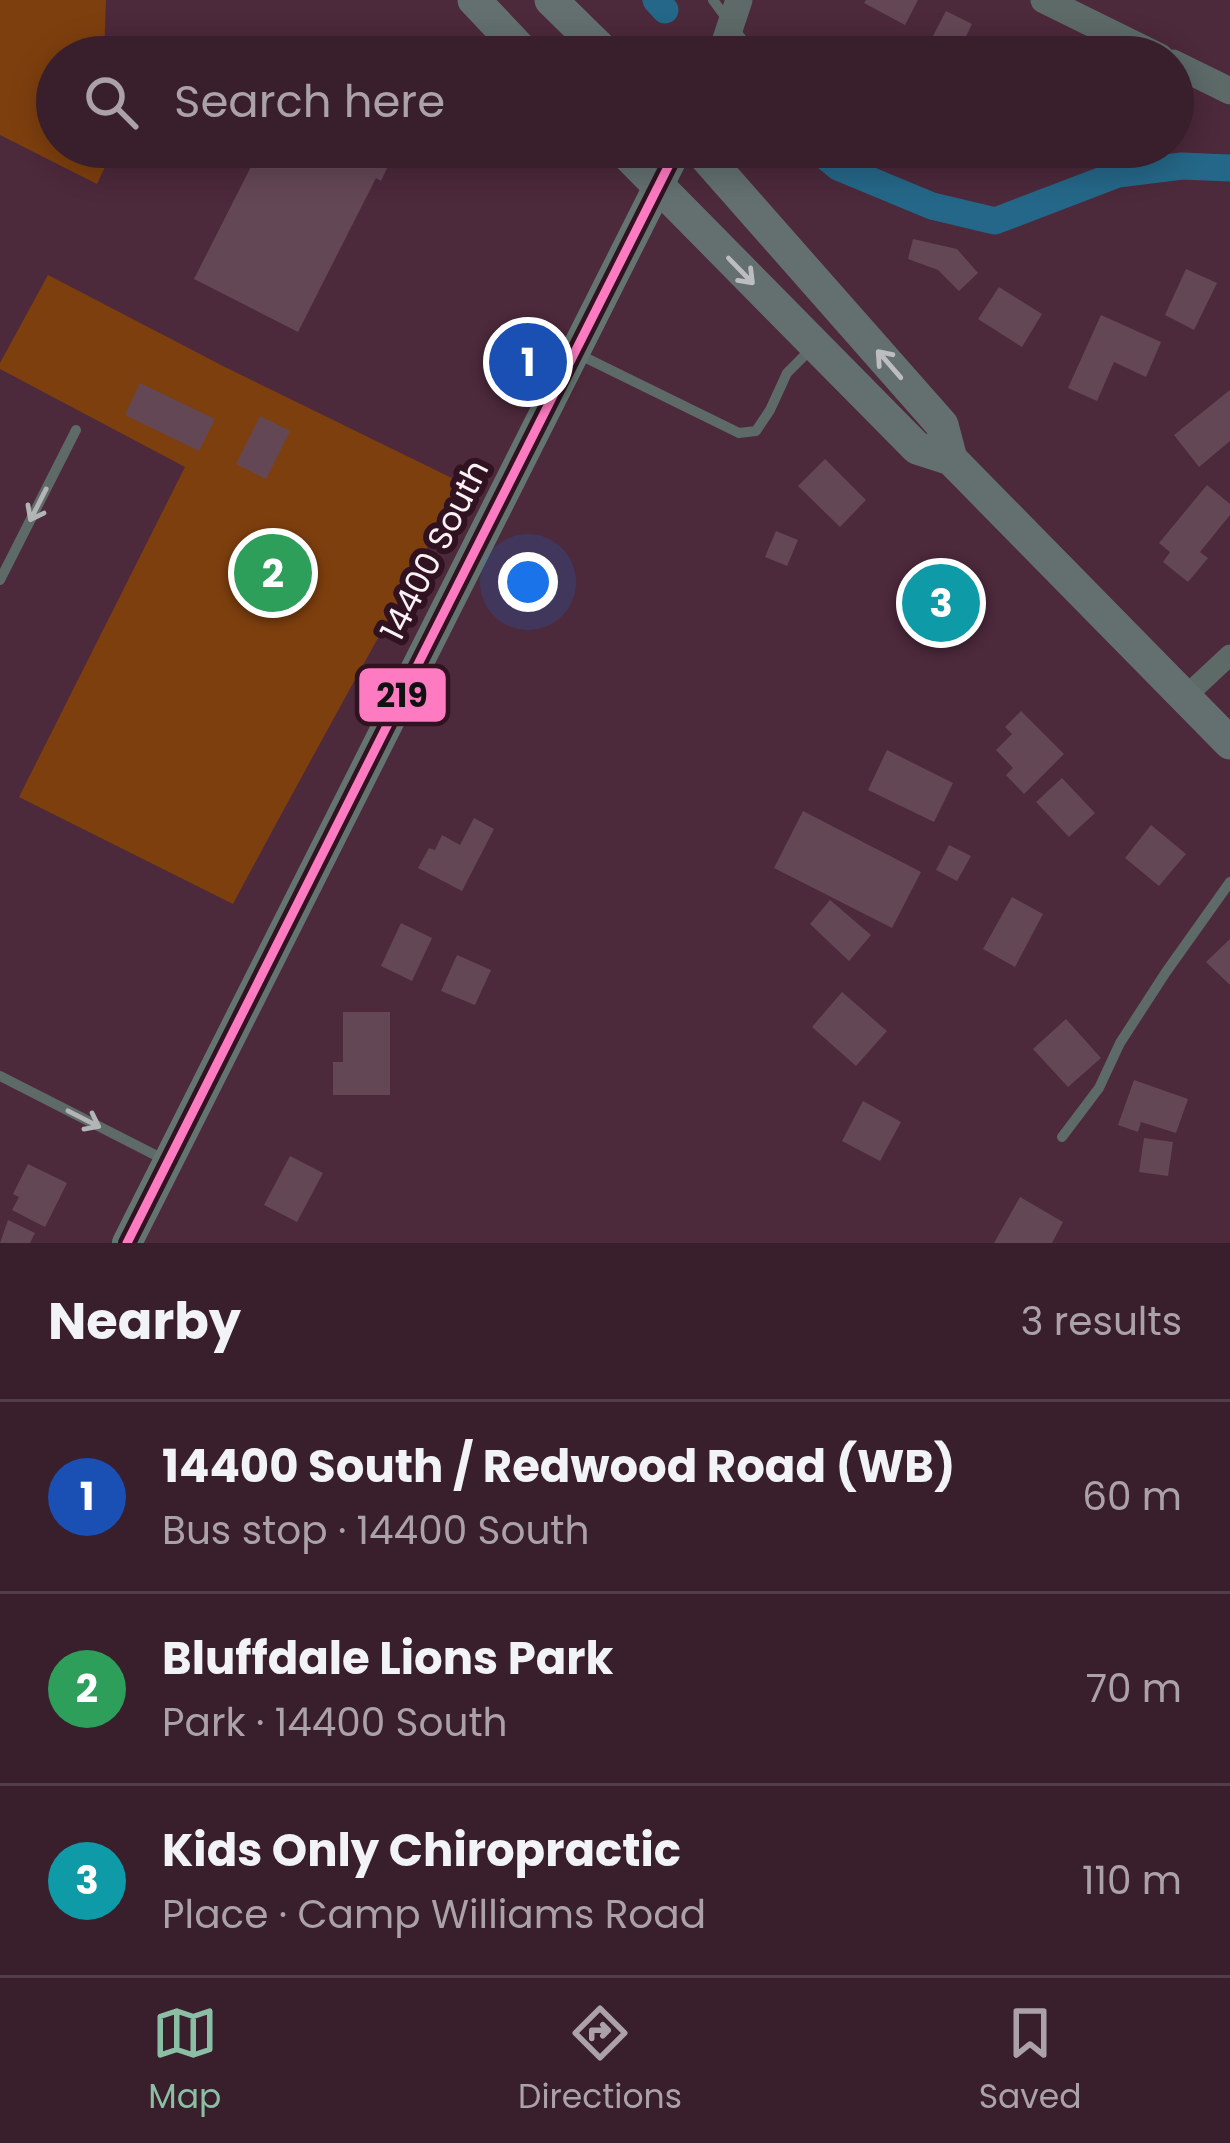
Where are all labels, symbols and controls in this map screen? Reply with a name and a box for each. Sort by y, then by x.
search box [36,36,1194,168]
icon: search [78,69,144,135]
text: Search here [174,70,445,133]
one-way arrow [727,256,755,285]
pin: 1 [489,317,567,407]
one-way arrow [876,349,903,379]
street label: 14400 South [369,452,500,649]
one-way arrow [26,487,49,522]
pin: 2 [234,528,312,618]
your location [498,552,558,612]
pin: 3 [902,558,980,648]
line badge: 219 [357,666,448,724]
text: 219 [376,672,428,719]
one-way arrow [66,1108,101,1131]
text: Nearby [48,1285,241,1357]
text: 3 results [1020,1294,1182,1349]
text: 14400 South / Redwood Road (WB) [162,1435,955,1498]
text: 1 [80,1469,94,1524]
text: 60 m [1082,1469,1182,1524]
text: Bus stop · 14400 South [162,1503,590,1558]
text: Bluffdale Lions Park [162,1627,613,1690]
text: 2 [76,1661,98,1716]
text: 70 m [1086,1661,1182,1716]
text: Park · 14400 South [162,1695,508,1750]
text: Kids Only Chiropractic [162,1819,681,1882]
text: 3 [75,1853,99,1908]
text: 110 m [1082,1853,1182,1908]
text: Place · Camp Williams Road [162,1887,706,1942]
tab: Map [148,2000,221,2122]
tab: Directions [518,2000,682,2122]
tab: Saved [979,2000,1082,2122]

